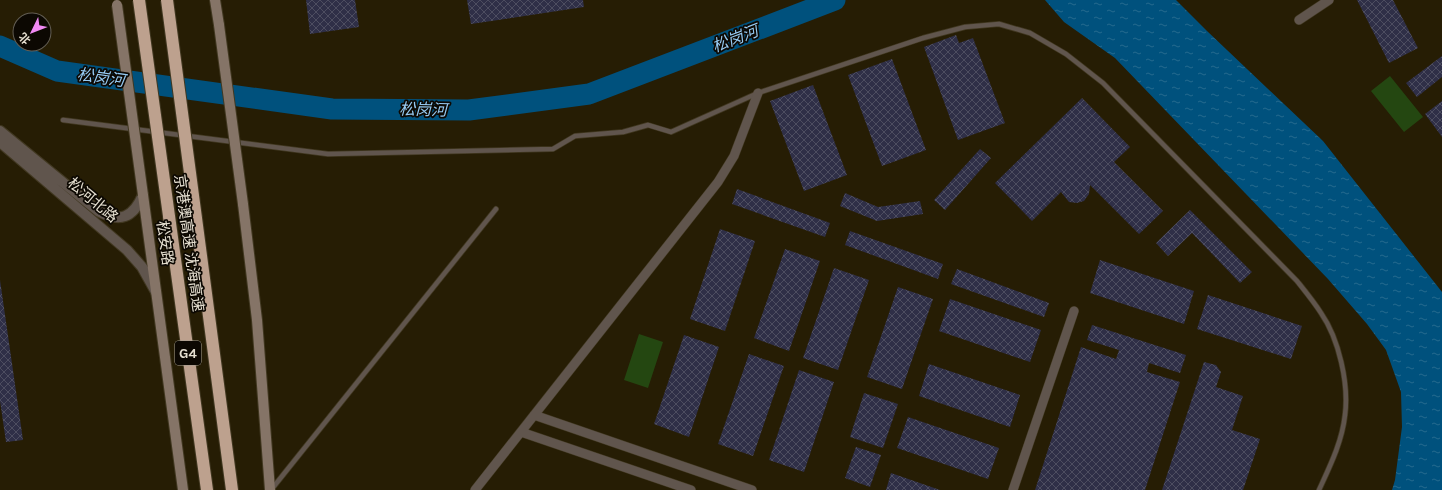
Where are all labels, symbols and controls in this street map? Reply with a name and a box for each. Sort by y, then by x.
north arrow [12,12,52,52]
water label: 松岗河 [709,20,764,56]
text: 北 [17,30,34,47]
water label: 松岗河 [76,65,129,91]
water label: 松岗河 [399,100,450,119]
street label: 京港澳高速 沈海高速 [170,173,208,313]
street label: 松河北路 [64,174,122,226]
street label: 松安路 [153,219,177,267]
road number: G4 [175,341,201,365]

